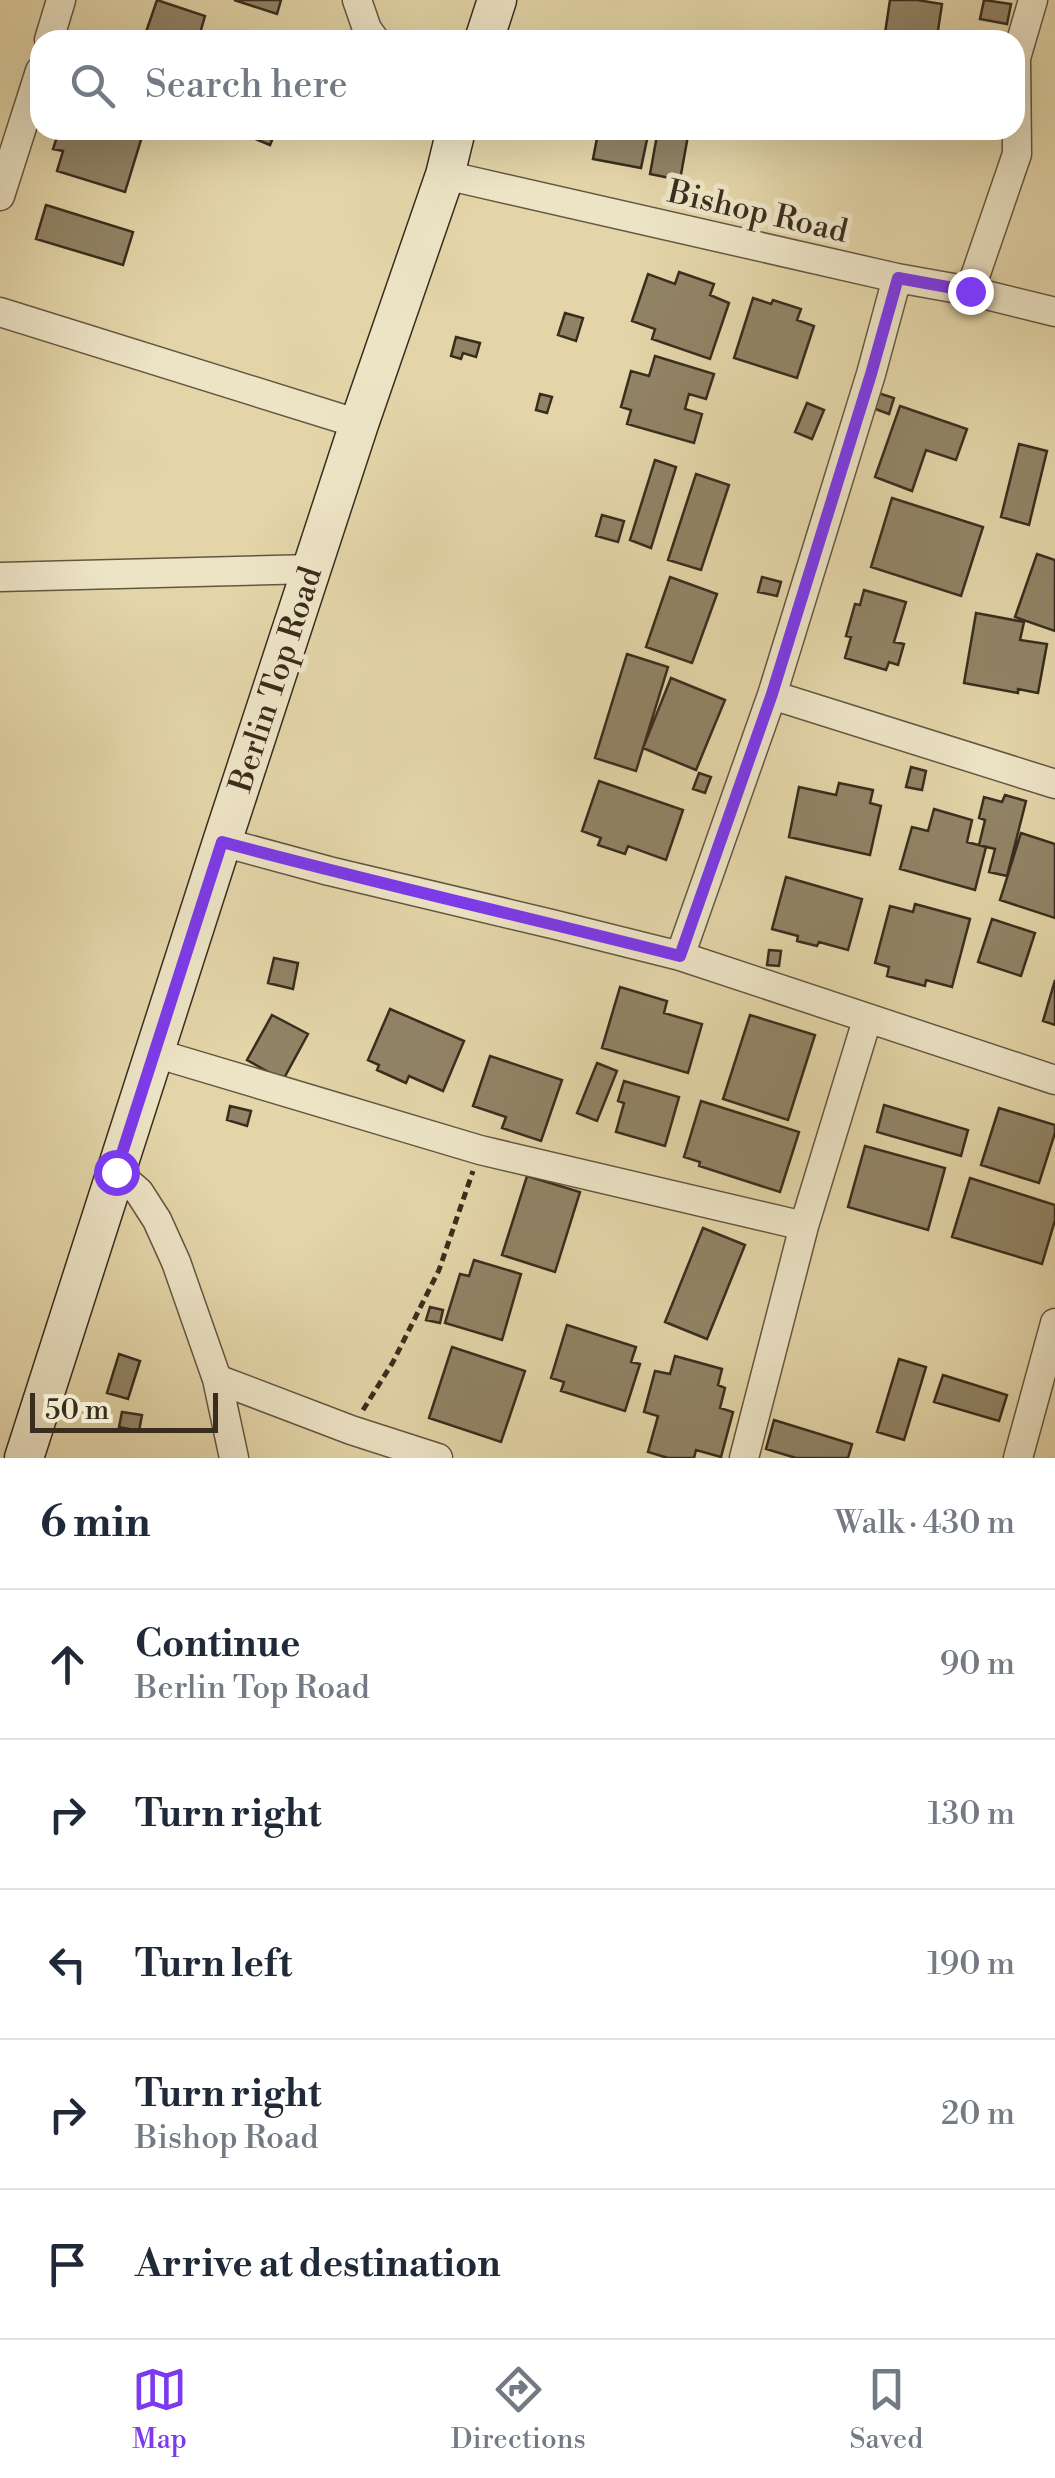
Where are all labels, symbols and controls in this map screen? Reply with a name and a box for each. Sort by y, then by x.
search box [30,30,1025,140]
icon: search [65,58,120,113]
text: Search here [145,62,348,109]
street label: Bishop Road [663,172,852,252]
route end [948,269,994,315]
street label: Berlin Top Road [220,562,331,798]
route start [94,1150,140,1196]
scale bar [30,1388,218,1432]
text: 50 m [45,1393,109,1428]
text: 6 min [40,1497,151,1550]
text: Walk · 430 m [835,1503,1015,1543]
text: Continue [135,1621,300,1668]
icon: ahead [40,1637,95,1692]
text: 90 m [940,1644,1015,1684]
text: Berlin Top Road [135,1668,370,1708]
icon: right [40,1787,95,1842]
text: Turn right [135,1791,321,1838]
text: 130 m [928,1794,1015,1834]
icon: left [40,1937,95,1992]
text: Turn left [135,1941,292,1988]
text: 190 m [927,1944,1015,1984]
text: Turn right [135,2071,321,2118]
icon: right [40,2087,95,2142]
text: 20 m [941,2094,1015,2134]
text: Bishop Road [135,2118,318,2158]
icon: arrive [40,2237,95,2292]
text: Arrive at destination [135,2241,501,2288]
tab: Map [132,2362,187,2457]
tab: Directions [451,2362,586,2457]
tab: Saved [850,2362,923,2457]

